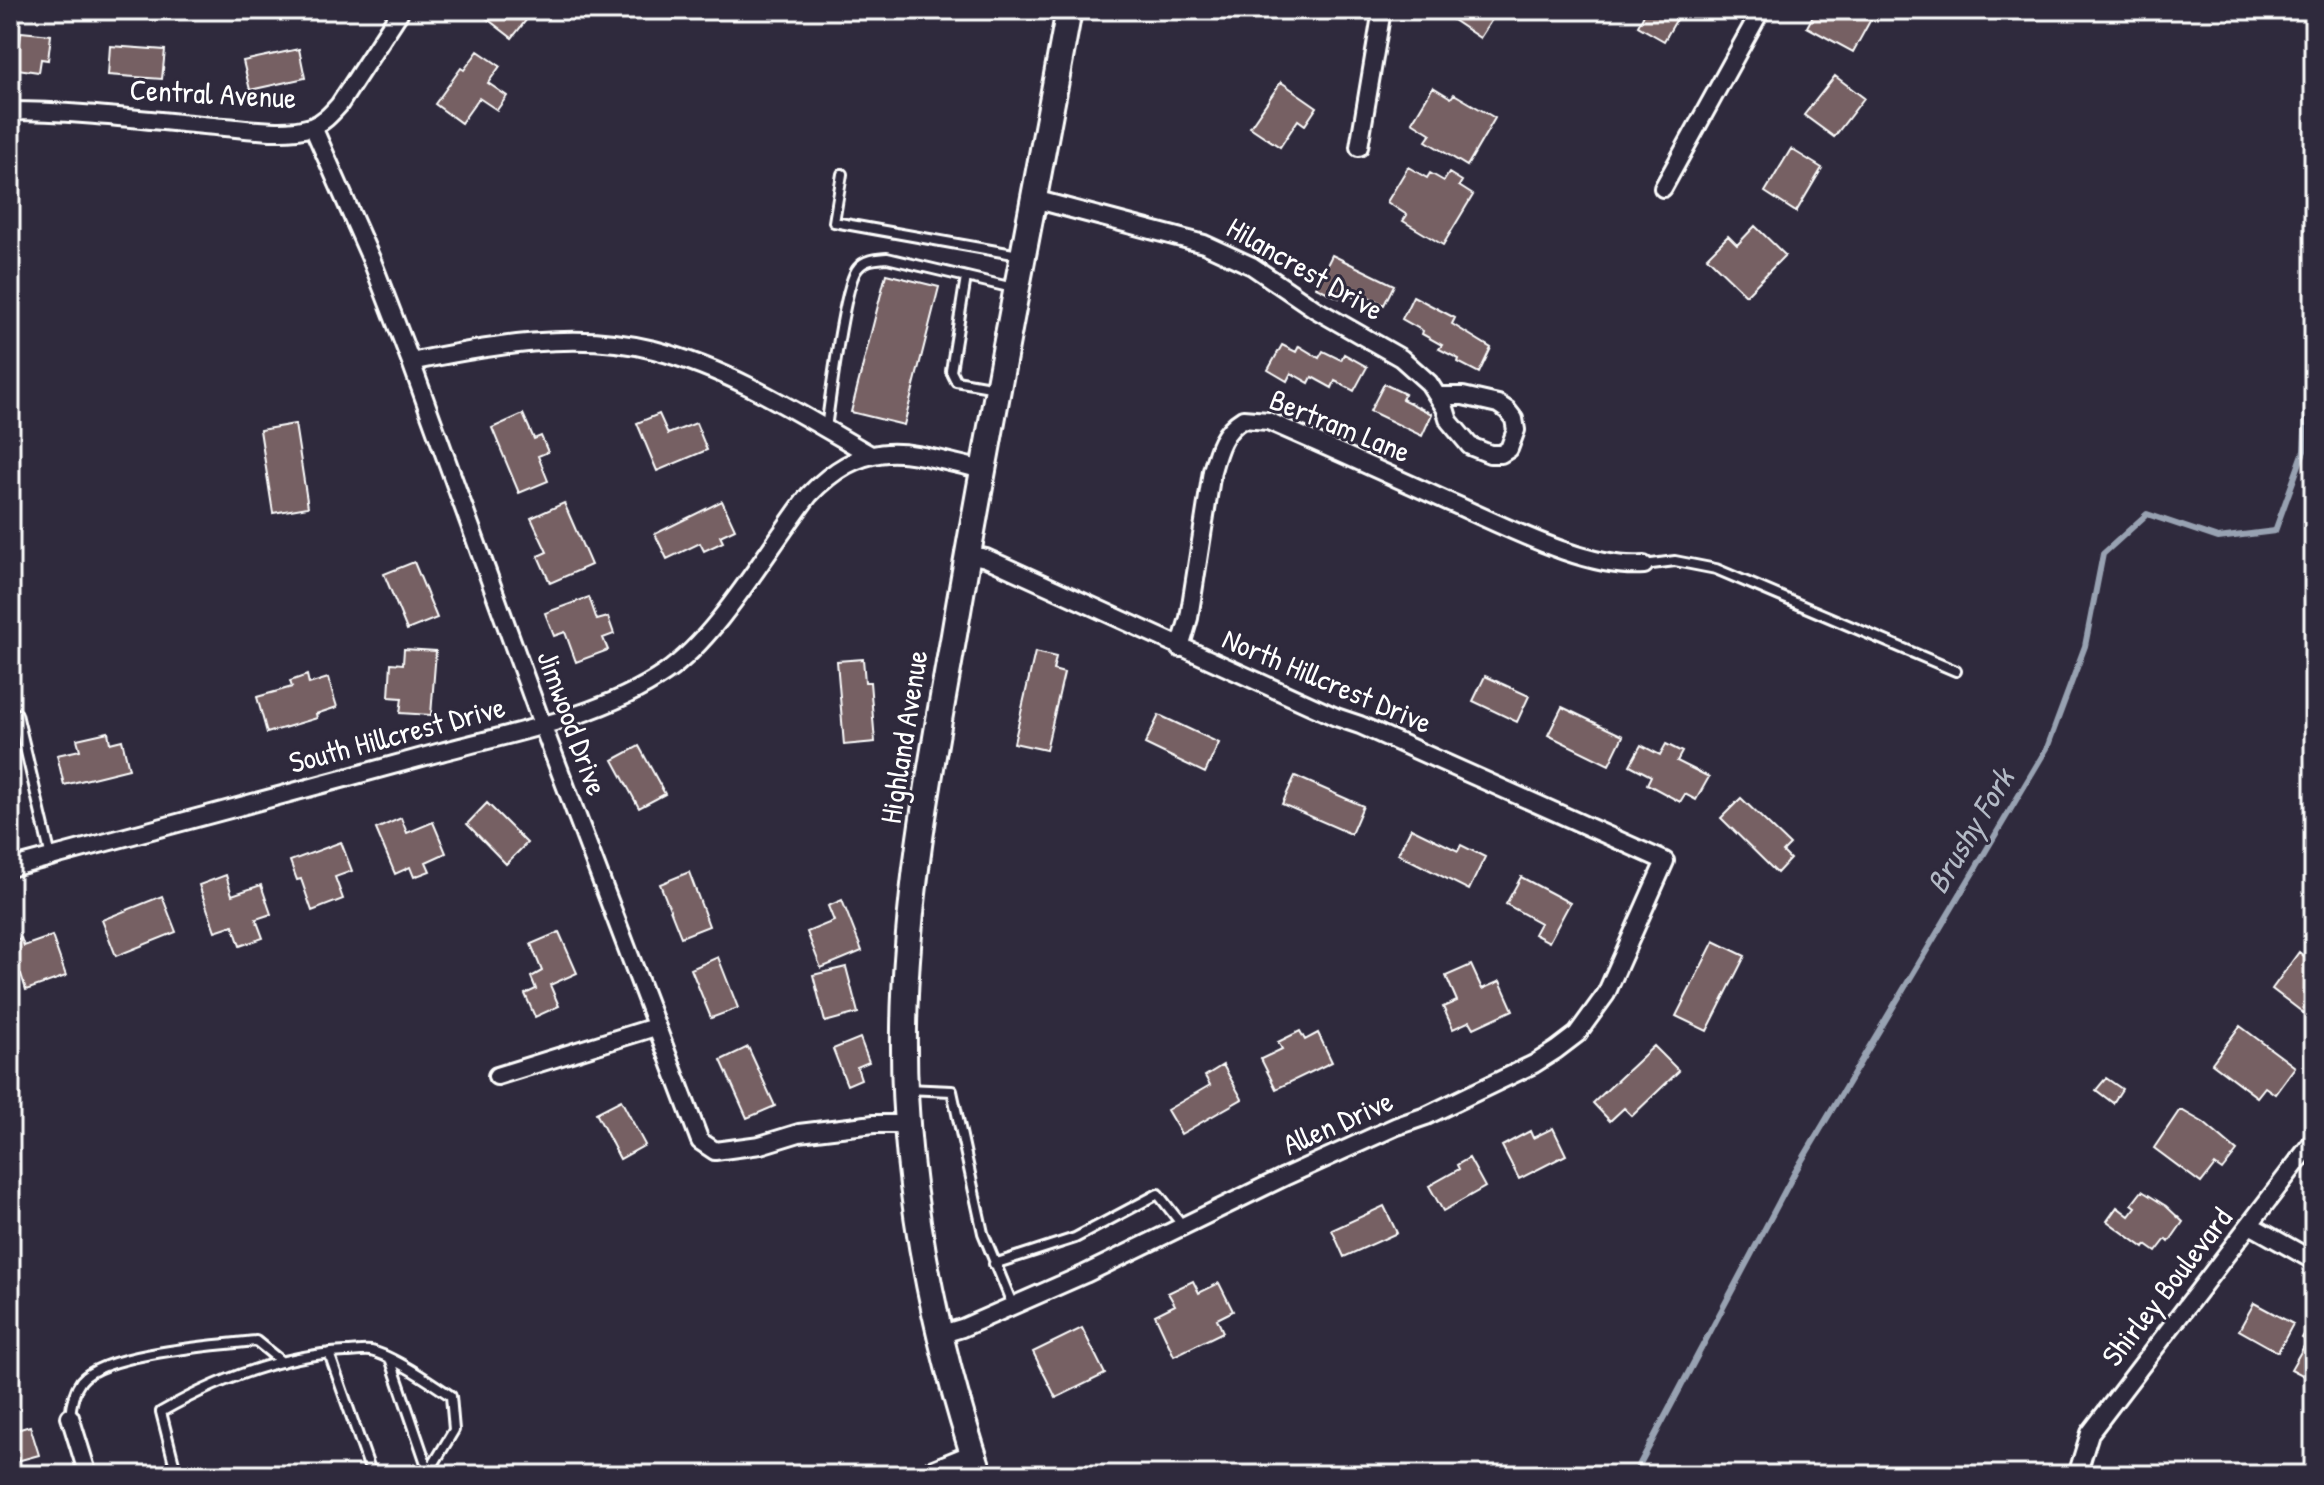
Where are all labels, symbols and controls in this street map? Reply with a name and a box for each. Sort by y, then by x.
street label: Central Avenue [129,69,297,117]
street label: Hilancrest Drive [1220,207,1391,329]
street label: Bertram Lane [1264,379,1417,471]
street label: North Hillcrest Drive [1217,618,1438,742]
street label: Jimwood Drive [528,645,618,801]
street label: Highland Avenue [870,647,936,826]
street label: South Hillcrest Drive [284,686,509,782]
water label: Brushy Fork [1915,758,2025,901]
street label: Allen Drive [1276,1080,1399,1164]
street label: Shirley Boulevard [2092,1199,2241,1374]

